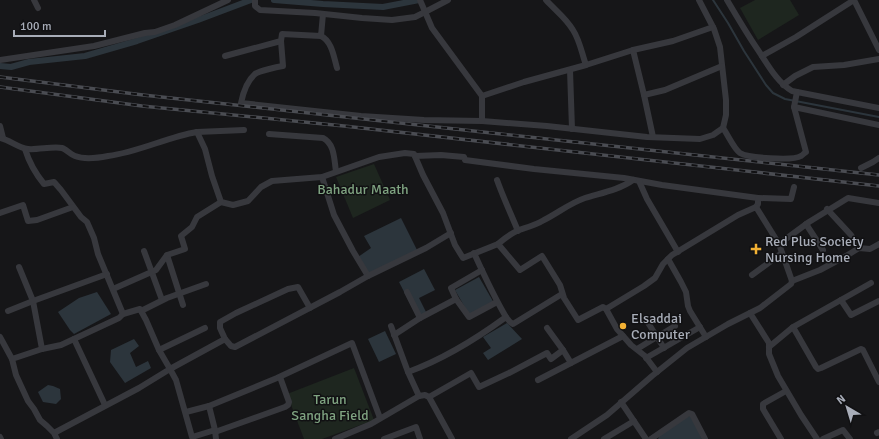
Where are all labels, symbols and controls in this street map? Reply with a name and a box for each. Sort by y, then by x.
scale bar [14,12,105,38]
text: 100 m [20,19,52,34]
park label: Bahadur Maath [317,181,409,198]
place label: Red Plus Society Nursing Home [765,233,864,266]
marker: Red Plus Society Nursing Home [750,243,762,255]
place label: Elsaddai Computer [631,310,691,343]
marker: Elsaddai Computer [618,321,628,331]
north arrow [827,387,867,427]
park label: Tarun Sangha Field [291,391,369,424]
text: N [834,392,848,407]

